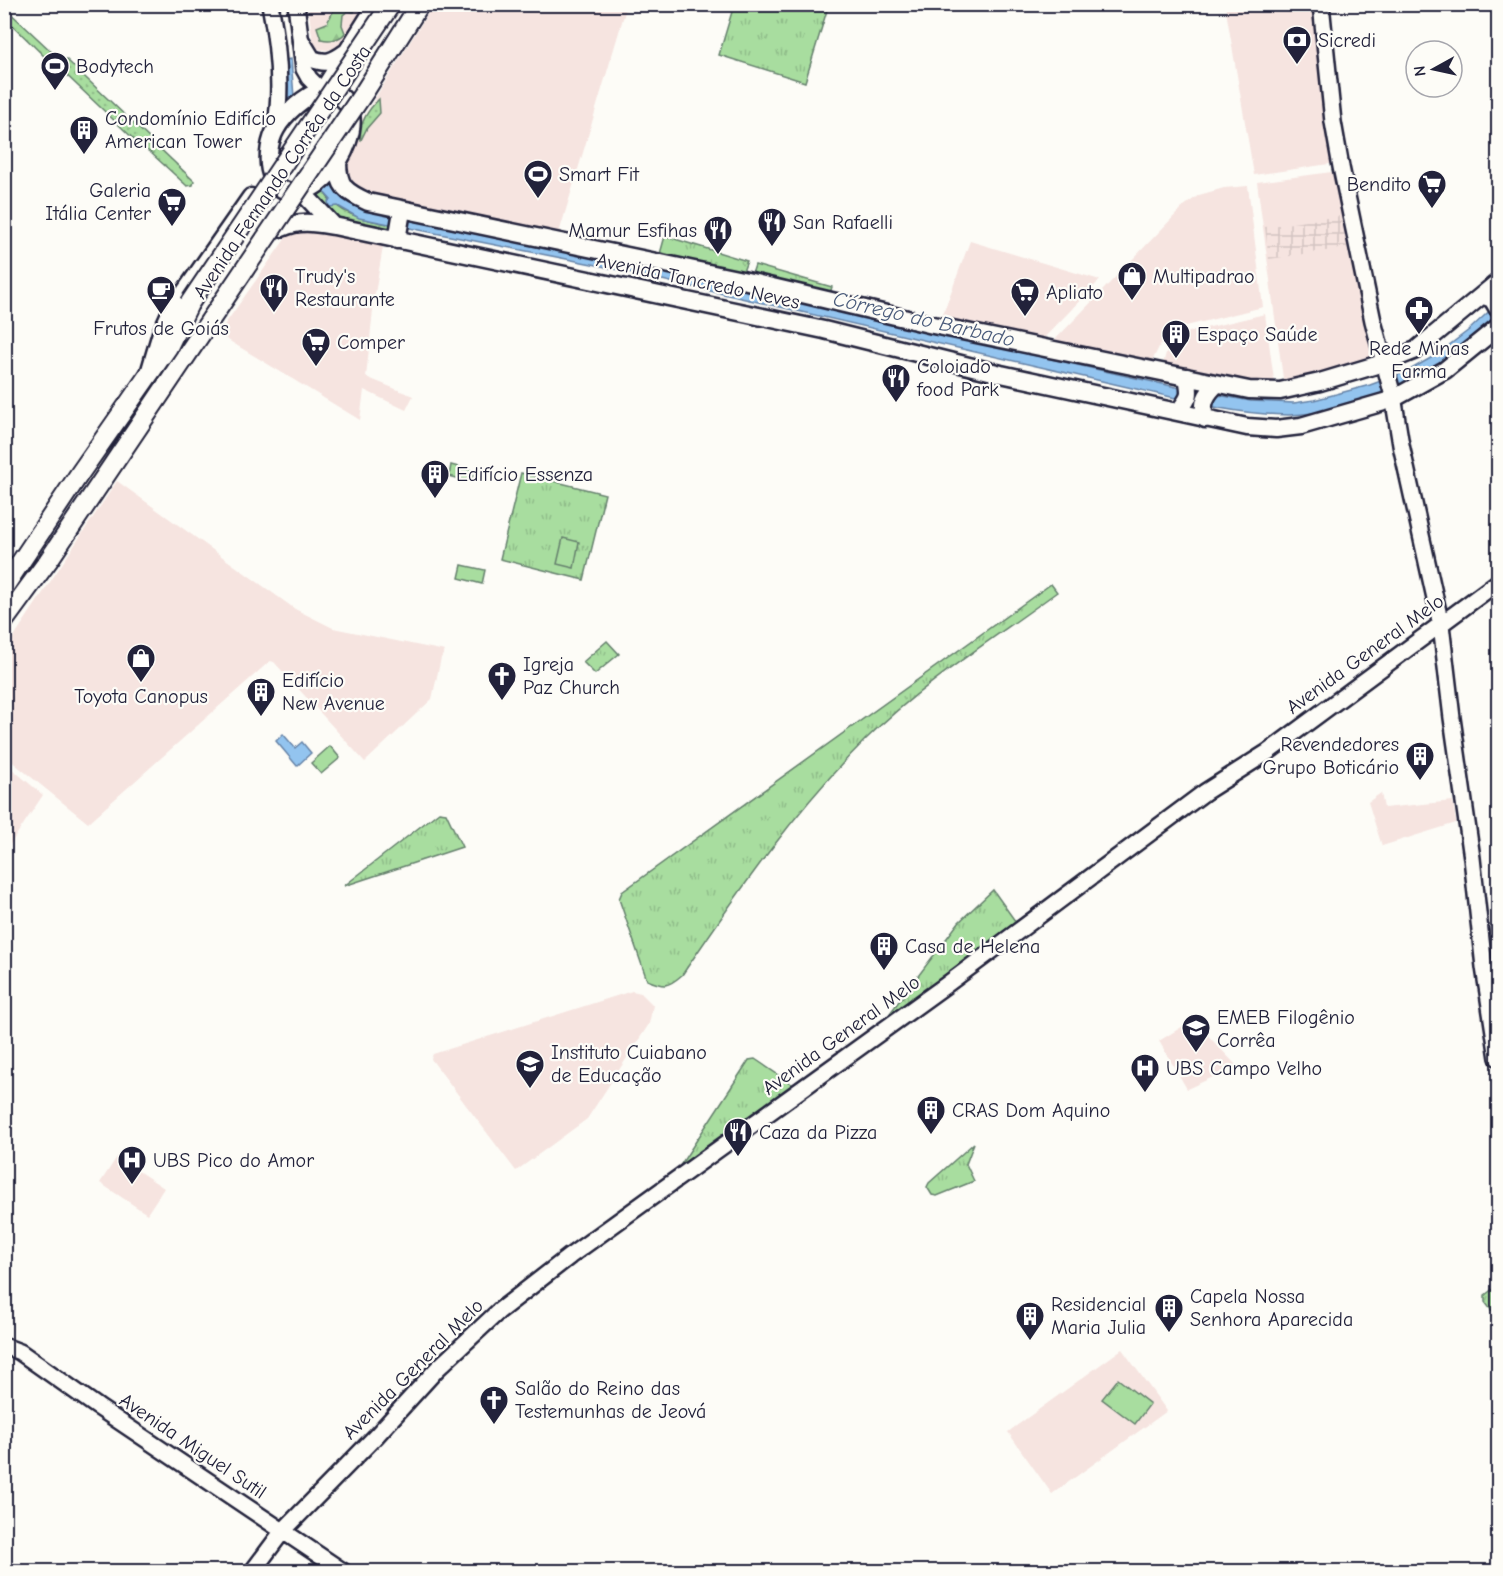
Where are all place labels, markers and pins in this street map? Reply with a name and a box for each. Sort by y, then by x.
bank icon: Sicredi [1281,24,1313,66]
place label: Sicredi [1318,29,1376,52]
sports icon: Bodytech [39,50,71,92]
place label: Bodytech [76,55,154,78]
place label: Condomínio Edifício American Tower [105,107,276,153]
building icon: Condomínio Edifício American Tower [68,114,100,156]
sports icon: Smart Fit [522,158,554,200]
place label: Smart Fit [559,163,640,186]
supermarket icon: Bendito [1416,168,1448,210]
place label: Bendito [1347,173,1411,196]
place label: Galeria Itália Center [45,179,151,225]
supermarket icon: Galeria Itália Center [156,186,188,228]
restaurant icon: San Rafaelli [756,206,788,248]
place label: San Rafaelli [793,211,893,234]
restaurant icon: Mamur Esfihas [702,214,734,256]
place label: Mamur Esfihas [569,219,697,242]
shop icon: Multipadrao [1116,260,1148,302]
place label: Trudy's Restaurante [295,265,395,311]
place label: Multipadrao [1153,265,1255,288]
restaurant icon: Trudy's Restaurante [258,272,290,314]
cafe icon: Frutos de Goiás [145,274,177,316]
supermarket icon: Apliato [1009,276,1041,318]
place label: Apliato [1046,281,1103,304]
pharmacy icon: Rede Minas Farma [1403,294,1435,336]
place label: Frutos de Goiás [93,317,229,340]
building icon: Espaço Saúde [1160,318,1192,360]
place label: Espaço Saúde [1197,323,1317,346]
supermarket icon: Comper [300,326,332,368]
place label: Comper [337,331,405,354]
place label: Rede Minas Farma [1369,337,1469,383]
place label: Coloiado food Park [916,355,999,401]
restaurant icon: Coloiado food Park [880,362,912,404]
building icon: Edifício Essenza [419,458,451,500]
place label: Edifício Essenza [456,463,593,486]
shop icon: Toyota Canopus [125,642,157,684]
place label: Igreja Paz Church [523,653,620,699]
church icon: Igreja Paz Church [486,660,518,702]
place label: Edifício New Avenue [282,669,385,715]
building icon: Edifício New Avenue [245,676,277,718]
place label: Toyota Canopus [74,685,208,708]
place label: Revendedores Grupo Boticário [1263,733,1399,779]
building icon: Revendedores Grupo Boticário [1404,740,1436,782]
building icon: Casa de Helena [868,930,900,972]
place label: Casa de Helena [905,935,1040,958]
place label: EMEB Filogênio Corrêa [1217,1006,1355,1052]
school or university icon: EMEB Filogênio Corrêa [1180,1012,1212,1054]
place label: Instituto Cuiabano de Educação [551,1041,707,1087]
school or university icon: Instituto Cuiabano de Educação [514,1048,546,1090]
hospital icon: UBS Campo Velho [1129,1052,1161,1094]
place label: UBS Campo Velho [1166,1057,1322,1080]
building icon: CRAS Dom Aquino [915,1094,947,1136]
place label: CRAS Dom Aquino [952,1099,1110,1122]
restaurant icon: Caza da Pizza [722,1116,754,1158]
place label: Caza da Pizza [759,1121,877,1144]
hospital icon: UBS Pico do Amor [116,1144,148,1186]
place label: UBS Pico do Amor [153,1149,314,1172]
place label: Capela Nossa Senhora Aparecida [1190,1285,1353,1331]
building icon: Capela Nossa Senhora Aparecida [1153,1292,1185,1334]
place label: Residencial Maria Julia [1051,1293,1146,1339]
building icon: Residencial Maria Julia [1014,1300,1046,1342]
place label: Salão do Reino das Testemunhas de Jeová [515,1377,706,1423]
church icon: Salão do Reino das Testemunhas de Jeová [478,1384,510,1426]

